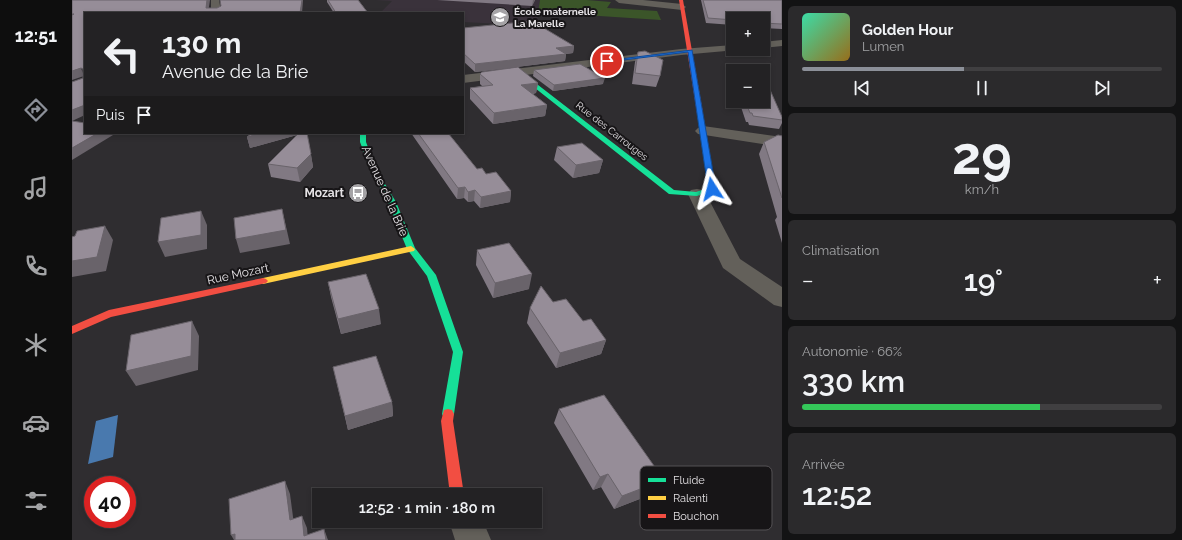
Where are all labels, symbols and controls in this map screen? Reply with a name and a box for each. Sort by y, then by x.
school or university icon: École maternelle La Marelle [489,6,511,28]
place label: École maternelle La Marelle [514,6,596,29]
map controls [726,12,770,108]
button: + [726,12,770,56]
text: Golden Hour [862,21,953,39]
text: 12:51 [15,25,57,46]
text: 130 m [162,27,241,60]
icon: left [96,28,148,80]
text: Lumen [862,39,904,54]
pin [590,44,624,78]
icon: arrive [596,50,618,72]
text: Avenue de la Brie [162,61,308,82]
button: − [726,64,770,108]
icon: previous [851,77,873,99]
icon: pause [971,77,993,99]
icon: next [1091,77,1113,99]
icon: directions [22,96,50,124]
street label: Rue des Carrouges [574,100,650,163]
icon: arrive [133,104,155,126]
text: Puis [96,106,125,124]
text: 29 [952,125,1012,186]
street label: Avenue de la Brie [359,144,411,238]
position arrow [691,168,733,210]
icon: music [22,174,50,202]
bus stop icon: Mozart [347,182,369,204]
text: km/h [965,182,999,197]
place label: Mozart [305,186,344,200]
text: Climatisation [802,243,879,258]
icon: phone [22,252,50,280]
street label: Rue Mozart [206,261,270,287]
text: 19° [964,263,1003,298]
text: − [802,267,814,293]
text: + [1153,267,1162,293]
icon: climate [22,331,50,359]
text: Autonomie · 66% [802,344,902,359]
text: 330 km [802,364,905,399]
icon: car [22,409,50,437]
text: Arrivée [802,457,845,472]
legend [640,466,772,530]
text: Fluide [673,474,705,487]
speed limit sign: 40 [84,476,136,528]
text: 12:52 [802,477,872,512]
icon: filters [22,487,50,515]
text: Ralenti [673,492,708,505]
text: 12:52 · 1 min · 180 m [359,499,495,517]
text: Bouchon [673,510,719,523]

